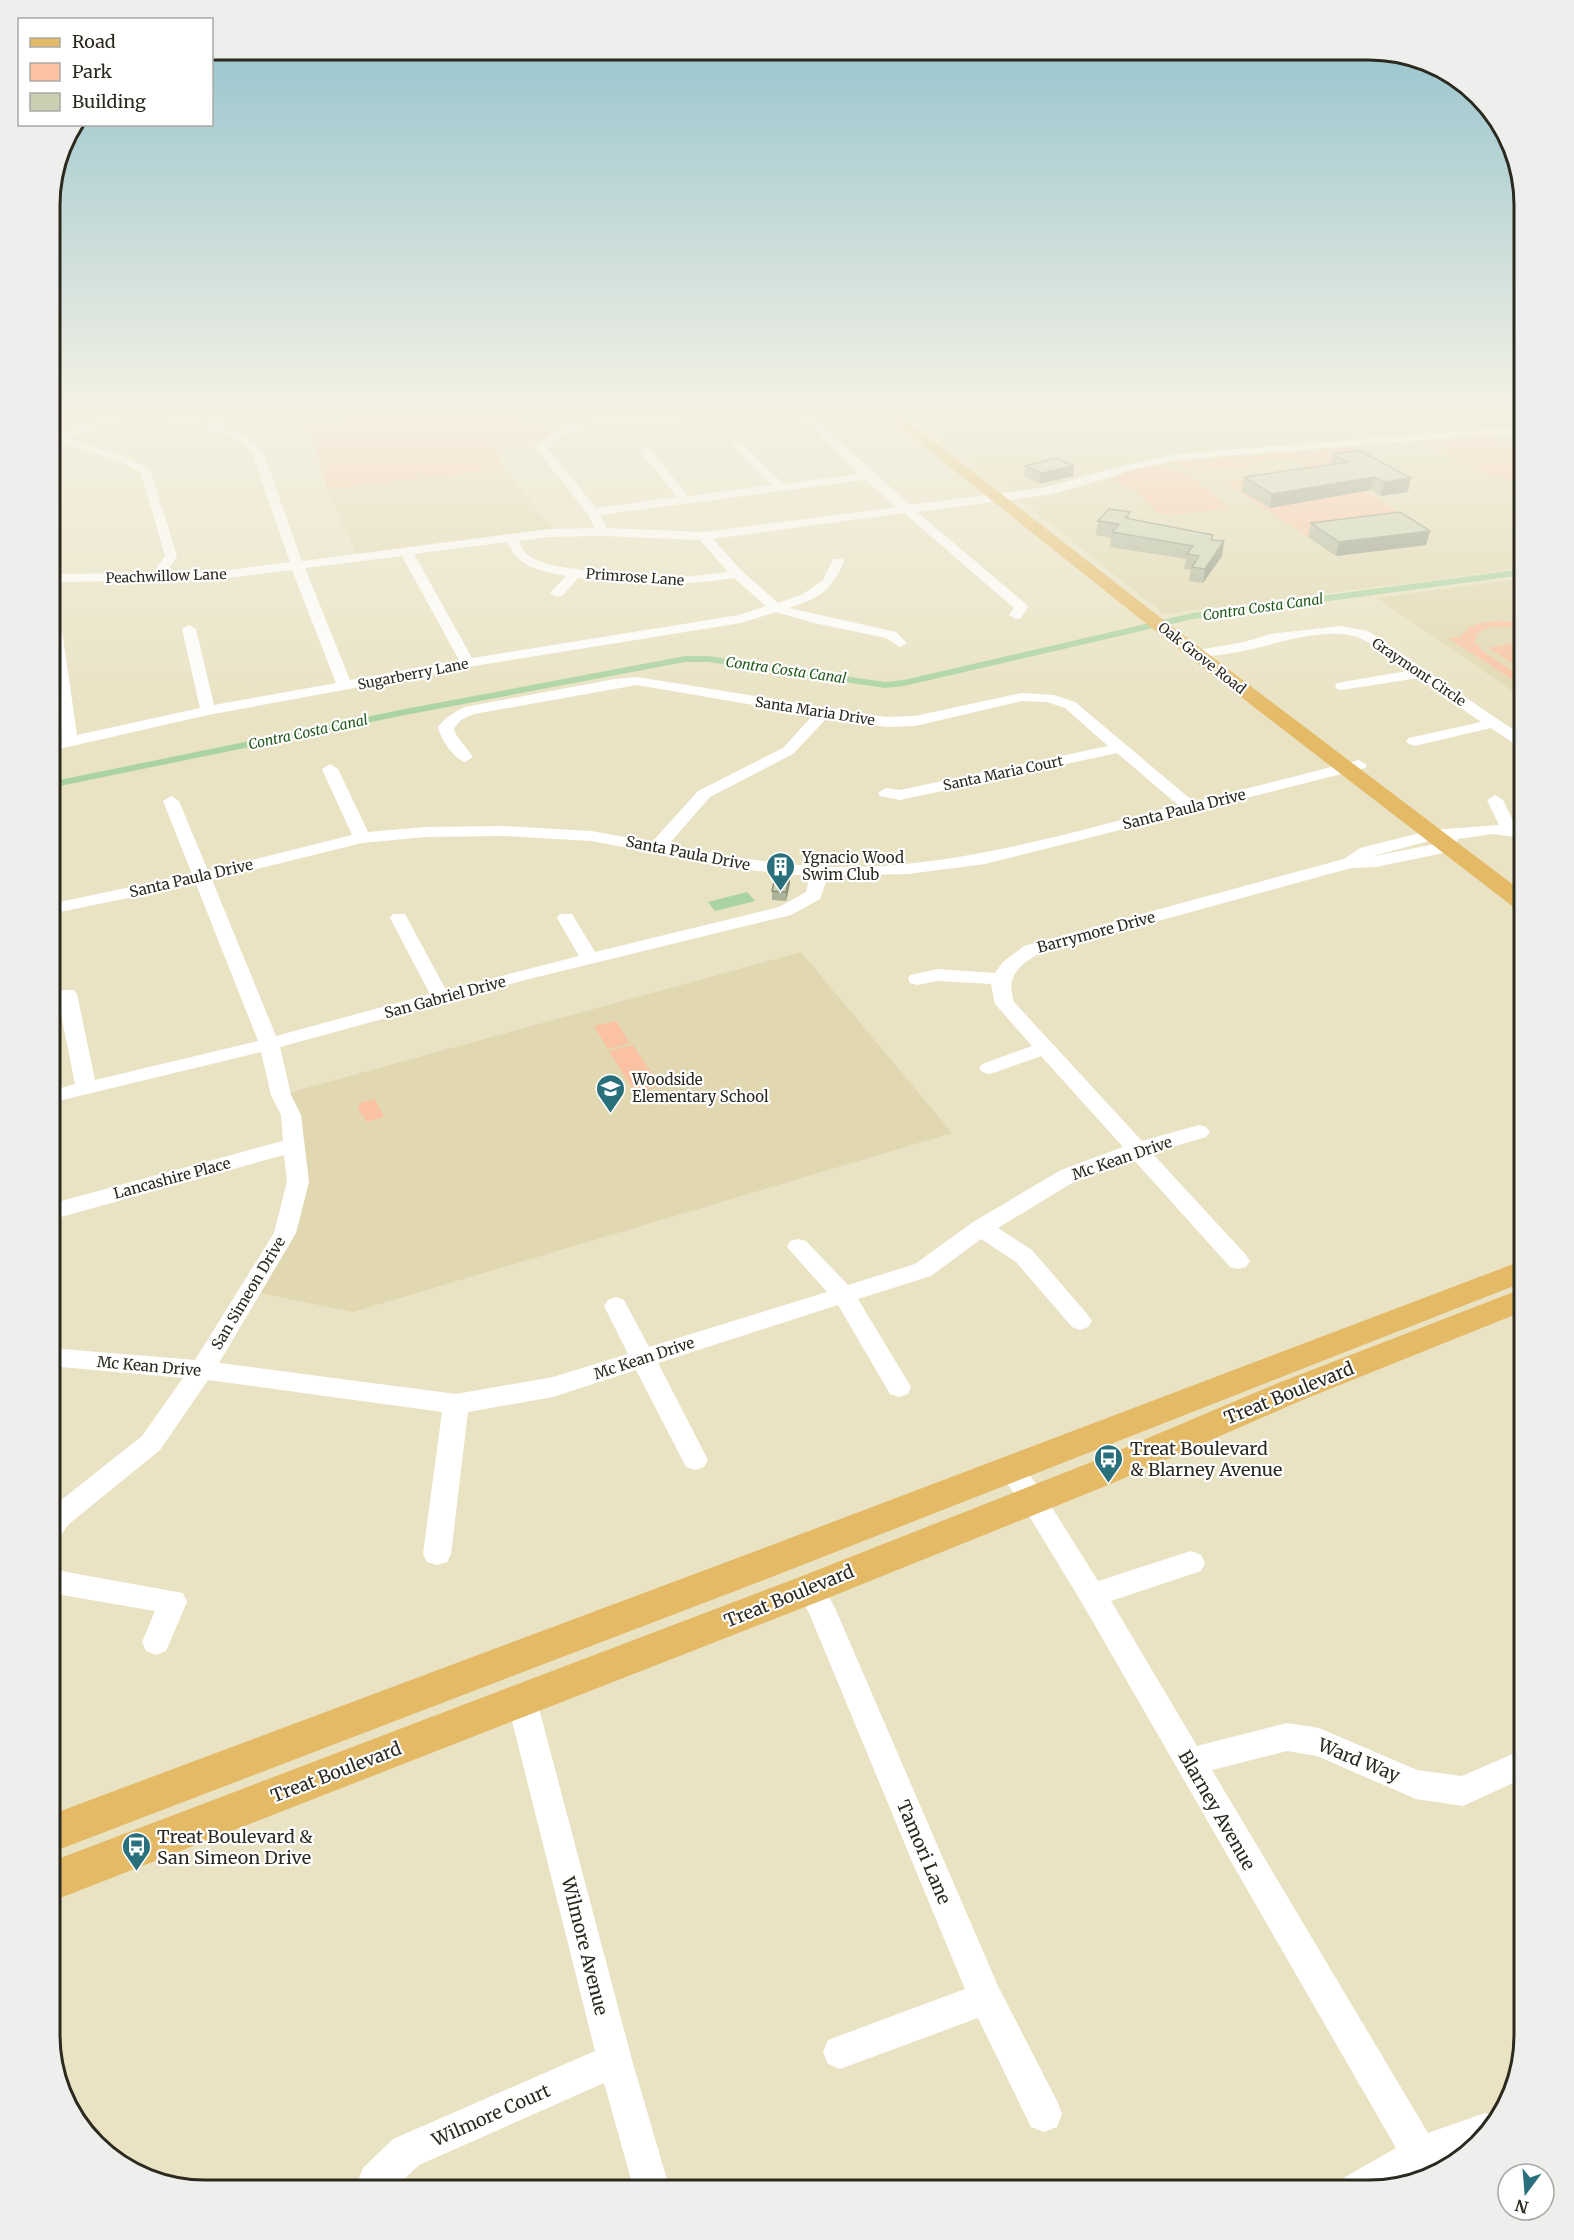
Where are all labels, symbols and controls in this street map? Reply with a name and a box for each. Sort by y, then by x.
legend [18,18,213,126]
text: Road [72,30,116,53]
text: Park [72,60,113,83]
text: Building [72,90,146,113]
street label: Peachwillow Lane [105,565,227,587]
street label: Primrose Lane [585,565,685,589]
water label: Contra Costa Canal [1201,590,1325,624]
street label: Oak Grove Road [1155,618,1250,698]
street label: Graymont Circle [1369,634,1469,710]
water label: Contra Costa Canal [724,653,848,687]
street label: Sugarberry Lane [356,654,470,694]
street label: Santa Maria Drive [754,693,876,729]
water label: Contra Costa Canal [247,711,369,753]
street label: Santa Maria Court [941,751,1065,795]
street label: Santa Paula Drive [1120,784,1248,833]
street label: Santa Paula Drive [624,832,752,874]
place label: Ygnacio Wood Swim Club [801,848,904,884]
building icon: Ygnacio Wood Swim Club [765,850,797,892]
street label: Santa Paula Drive [127,854,255,901]
street label: Barrymore Drive [1035,907,1157,957]
street label: San Gabriel Drive [382,972,508,1022]
place label: Woodside Elementary School [631,1070,769,1106]
school or university icon: Woodside Elementary School [595,1072,627,1114]
street label: Mc Kean Drive [1069,1132,1175,1184]
street label: Lancashire Place [111,1153,233,1203]
street label: San Simeon Drive [207,1233,289,1353]
street label: Mc Kean Drive [591,1333,697,1383]
street label: Mc Kean Drive [96,1352,202,1380]
street label: Treat Boulevard [1221,1356,1357,1429]
place label: Treat Boulevard & Blarney Avenue [1130,1437,1282,1481]
bus stop icon: Treat Boulevard & Blarney Avenue [1093,1442,1125,1484]
street label: Treat Boulevard [721,1559,857,1632]
street label: Ward Way [1314,1733,1404,1787]
street label: Treat Boulevard [268,1737,405,1807]
street label: Blarney Avenue [1173,1746,1261,1874]
street label: Tamori Lane [892,1796,956,1908]
place label: Treat Boulevard & San Simeon Drive [157,1825,313,1869]
bus stop icon: Treat Boulevard & San Simeon Drive [120,1830,152,1872]
street label: Wilmore Avenue [556,1873,613,2018]
street label: Wilmore Court [427,2079,554,2152]
north arrow [1496,2162,1556,2222]
text: N [1513,2195,1531,2218]

